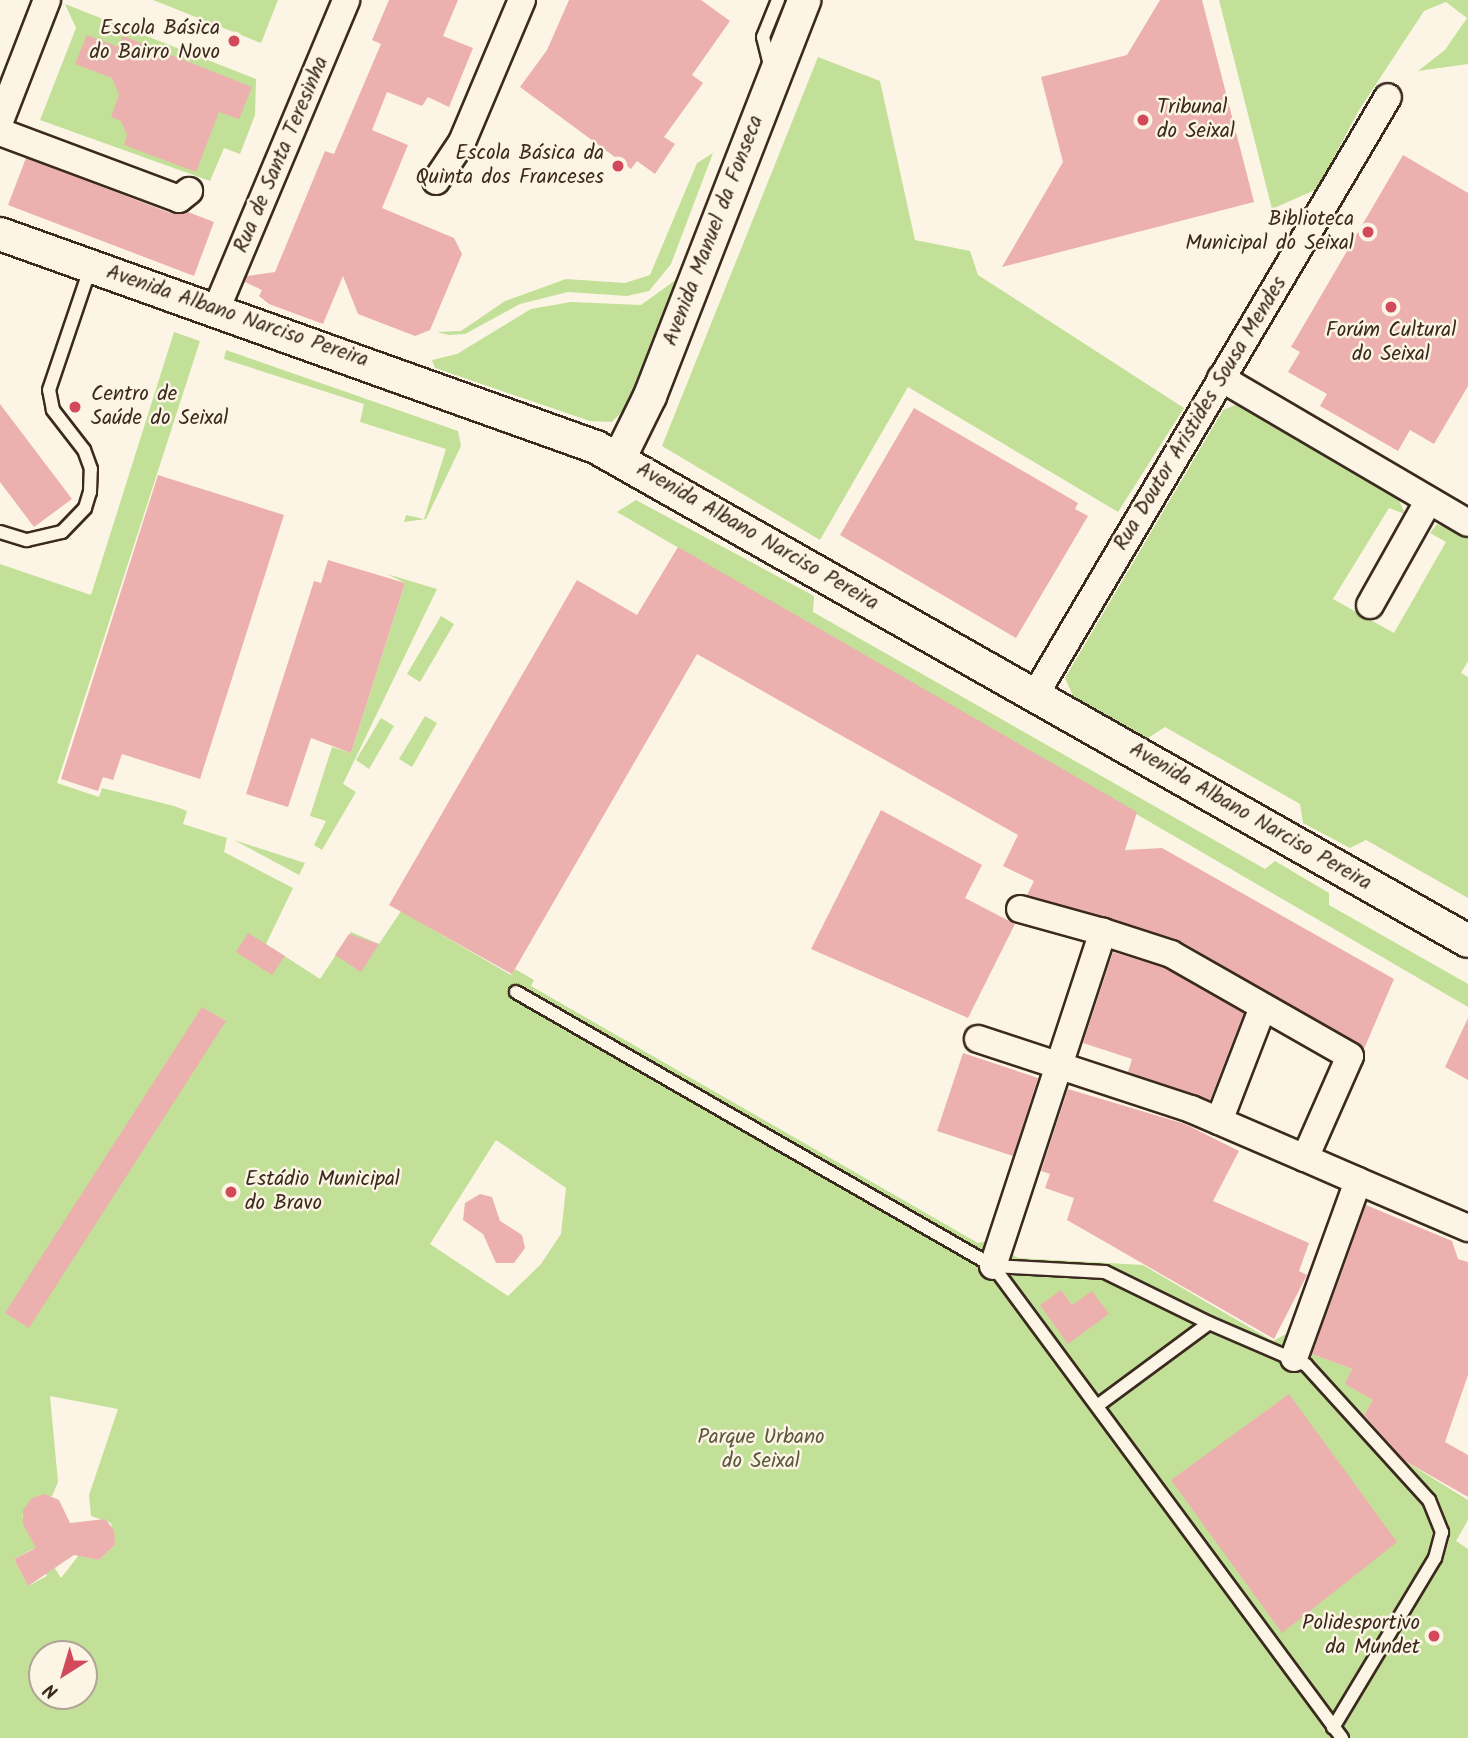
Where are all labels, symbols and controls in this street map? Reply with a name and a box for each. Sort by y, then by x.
place label: Escola Básica do Bairro Novo [89,16,220,66]
marker: Escola Básica do Bairro Novo [226,33,242,49]
street label: Rua de Santa Teresinha [229,53,335,257]
place label: Tribunal do Seixal [1157,95,1235,145]
street label: Avenida Manuel da Fonseca [658,112,770,350]
marker: Tribunal do Seixal [1135,112,1151,128]
place label: Escola Básica da Quinta dos Franceses [415,141,604,191]
marker: Escola Básica da Quinta dos Franceses [610,158,626,174]
place label: Biblioteca Municipal do Seixal [1185,207,1354,257]
marker: Biblioteca Municipal do Seixal [1360,224,1376,240]
street label: Avenida Albano Narciso Pereira [103,260,371,374]
street label: Rua Doutor Aristides Sousa Mendes [1109,273,1293,555]
marker: Forúm Cultural do Seixal [1383,299,1399,315]
place label: Forúm Cultural do Seixal [1326,318,1456,368]
place label: Centro de Saúde do Seixal [91,382,228,432]
marker: Centro de Saúde do Seixal [65,397,85,417]
street label: Avenida Albano Narciso Pereira [632,457,882,617]
street label: Avenida Albano Narciso Pereira [1125,737,1375,897]
place label: Estádio Municipal do Bravo [245,1167,400,1217]
marker: Estádio Municipal do Bravo [223,1184,239,1200]
park label: Parque Urbano do Seixal [697,1425,825,1475]
place label: Polidesportivo da Mundet [1302,1611,1420,1661]
marker: Polidesportivo da Mundet [1426,1628,1442,1644]
north arrow [28,1640,98,1710]
text: N [38,1675,65,1706]

